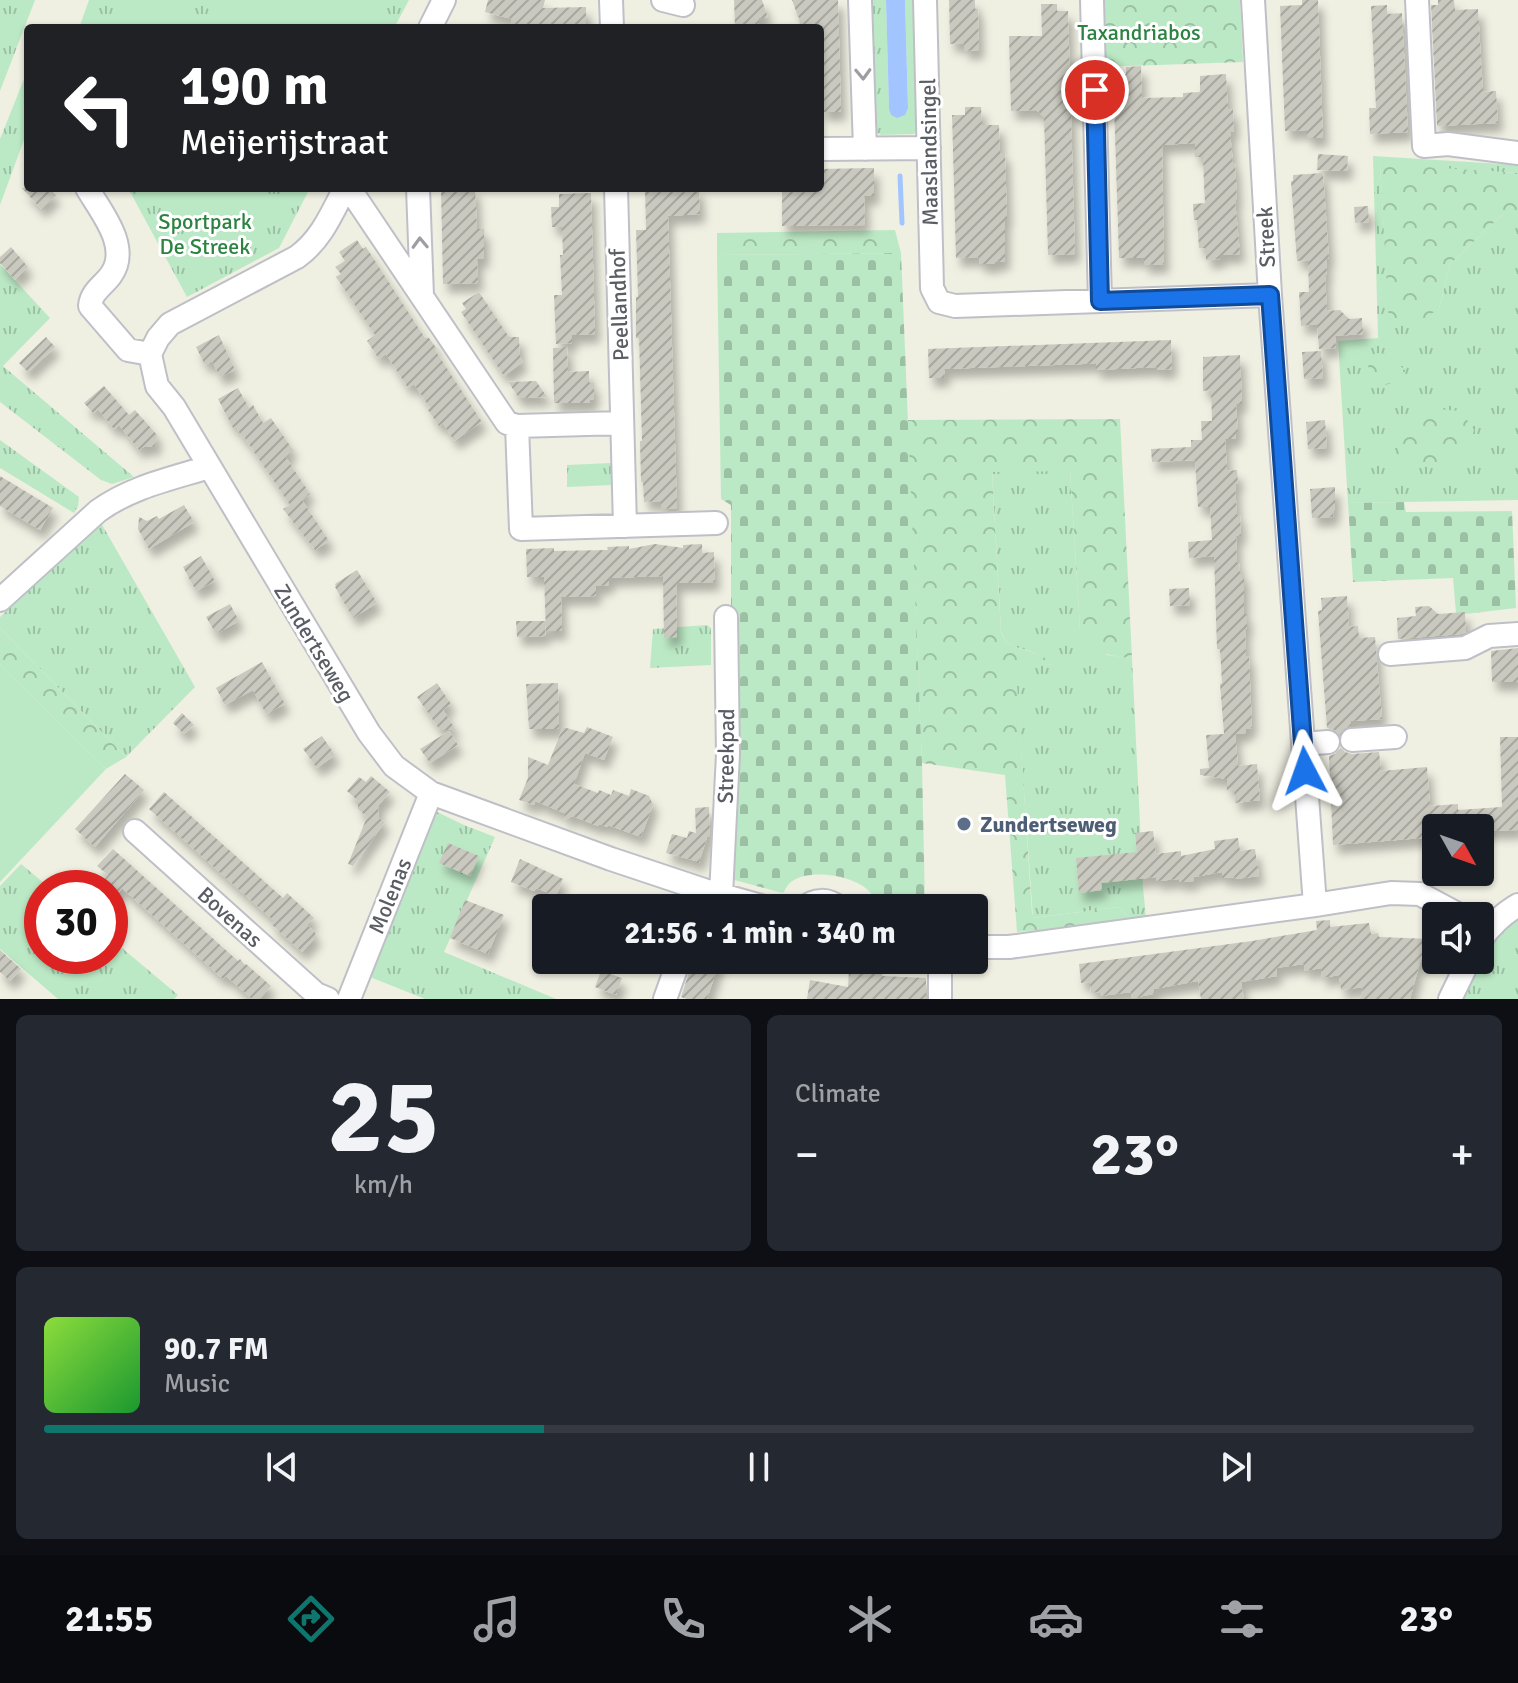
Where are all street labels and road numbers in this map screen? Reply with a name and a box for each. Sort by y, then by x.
street label: Maaslandsingel [914,78,944,226]
street label: Streek [1251,206,1281,268]
street label: Peellandhof [603,247,634,361]
street label: Zundertseweg [268,579,360,707]
street label: Streekpad [712,708,740,804]
street label: Molenas [363,854,417,938]
street label: Bovenas [192,881,268,953]

